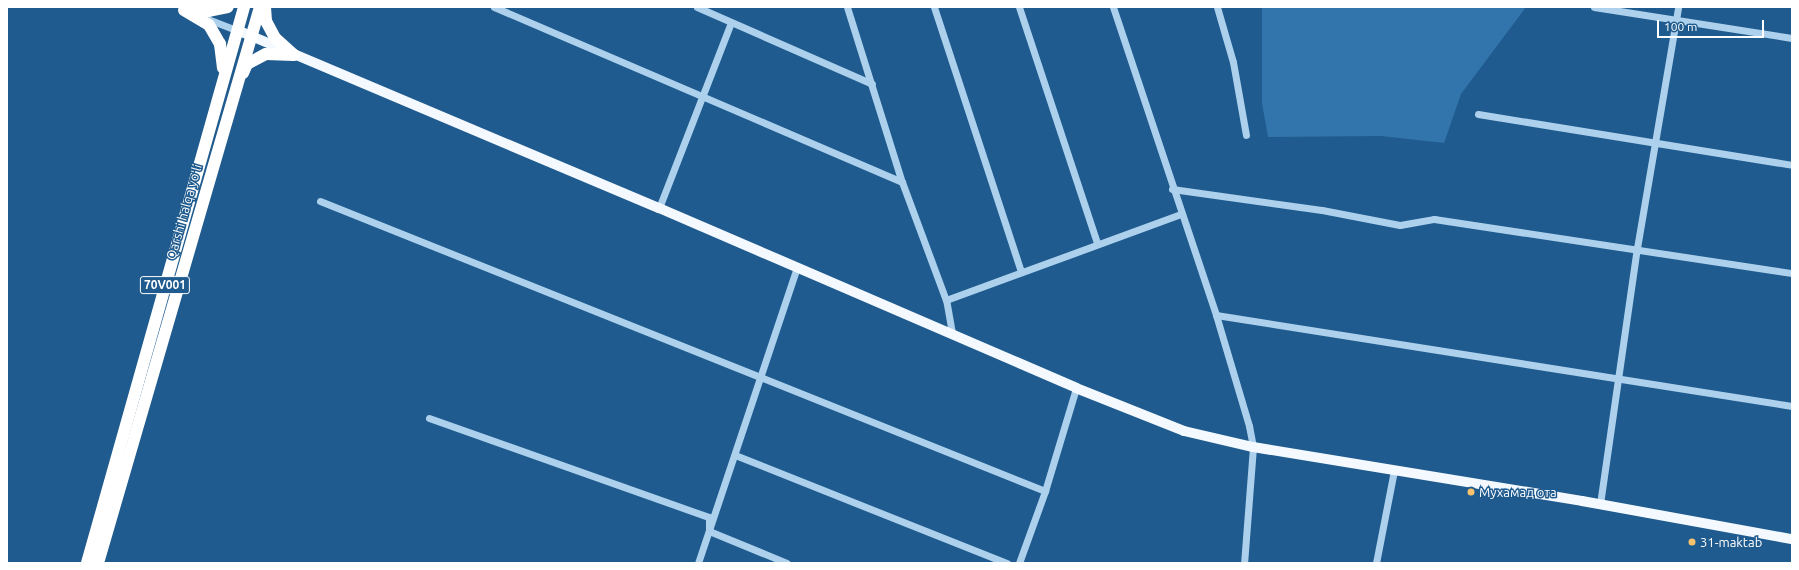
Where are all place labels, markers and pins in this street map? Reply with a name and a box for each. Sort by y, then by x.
place label: Мухамад ота [1479,484,1557,500]
marker: Мухамад ота [1466,487,1476,497]
place label: 31-maktab [1700,534,1762,550]
marker: 31-maktab [1687,537,1697,547]

